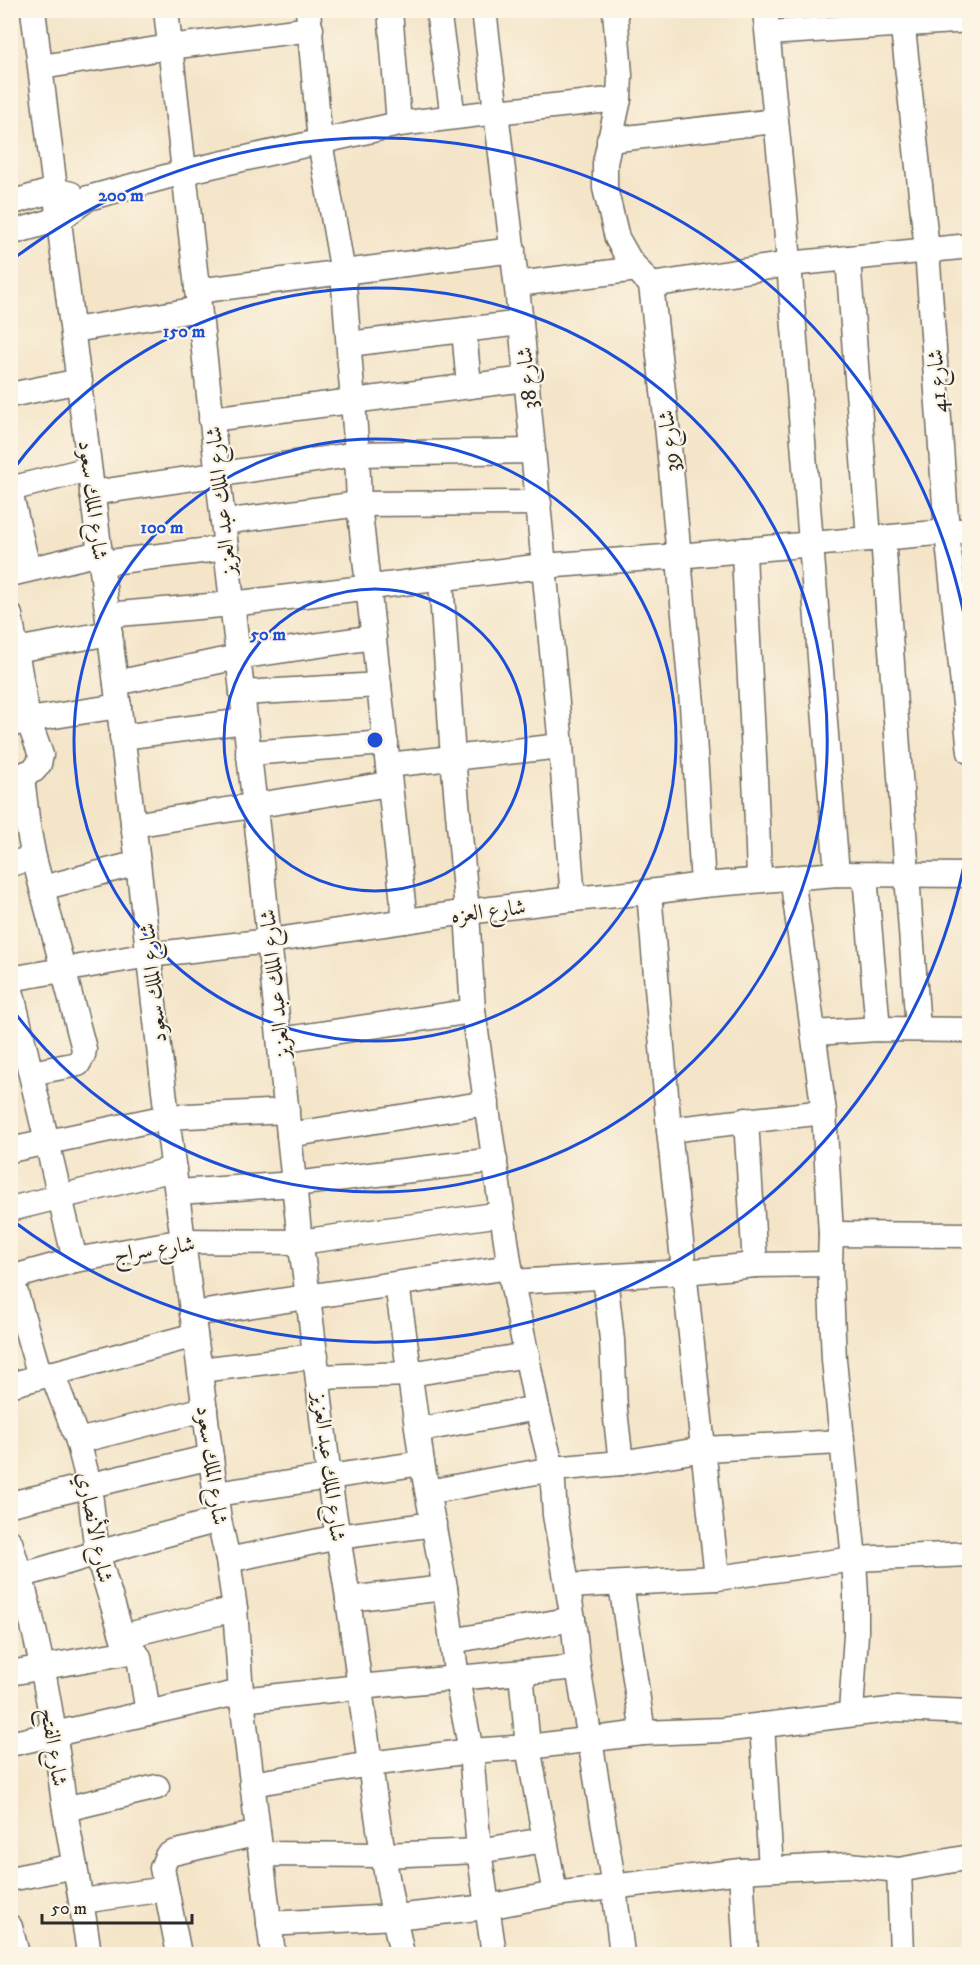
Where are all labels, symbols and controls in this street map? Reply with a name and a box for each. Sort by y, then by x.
text: 200 m [98,185,144,207]
text: 150 m [163,321,206,343]
street label: شارع 38 [511,345,548,410]
street label: شارع 41 [922,348,957,414]
street label: شارع 39 [653,408,690,473]
street label: شارع الملك عبد العزيز [200,424,247,579]
street label: شارع الملك سعود [68,439,113,562]
text: 100 m [140,517,184,539]
text: 50 m [249,624,286,646]
centre of rings [365,730,385,750]
street label: شارع العزه [449,894,528,933]
street label: شارع الملك عبد العزيز [254,907,301,1062]
street label: شارع الملك سعود [134,921,177,1044]
street label: شارع سراج [112,1230,197,1274]
street label: شارع الملك عبد العزيز [302,1389,351,1544]
street label: شارع الملك سعود [186,1404,233,1527]
street label: شارع الأنصاري [67,1469,121,1586]
street label: شارع الفتح [29,1706,73,1789]
scale bar [42,1887,192,1925]
text: 50 m [51,1898,87,1920]

